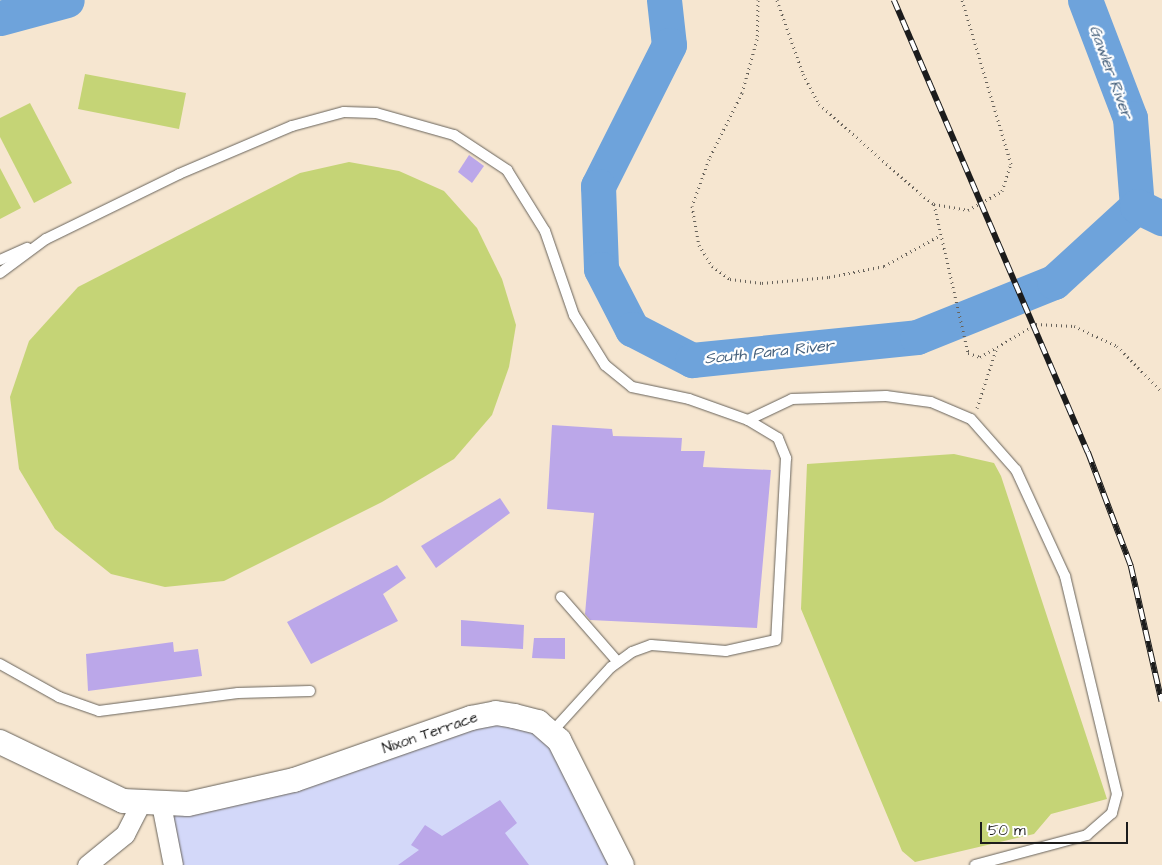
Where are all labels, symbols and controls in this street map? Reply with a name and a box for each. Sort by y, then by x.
water label: Gawler River [1085,23,1137,121]
water label: South Para River [704,336,834,368]
street label: Nixon Terrace [380,708,480,758]
scale bar [982,812,1130,844]
text: 50 m [988,820,1026,841]

